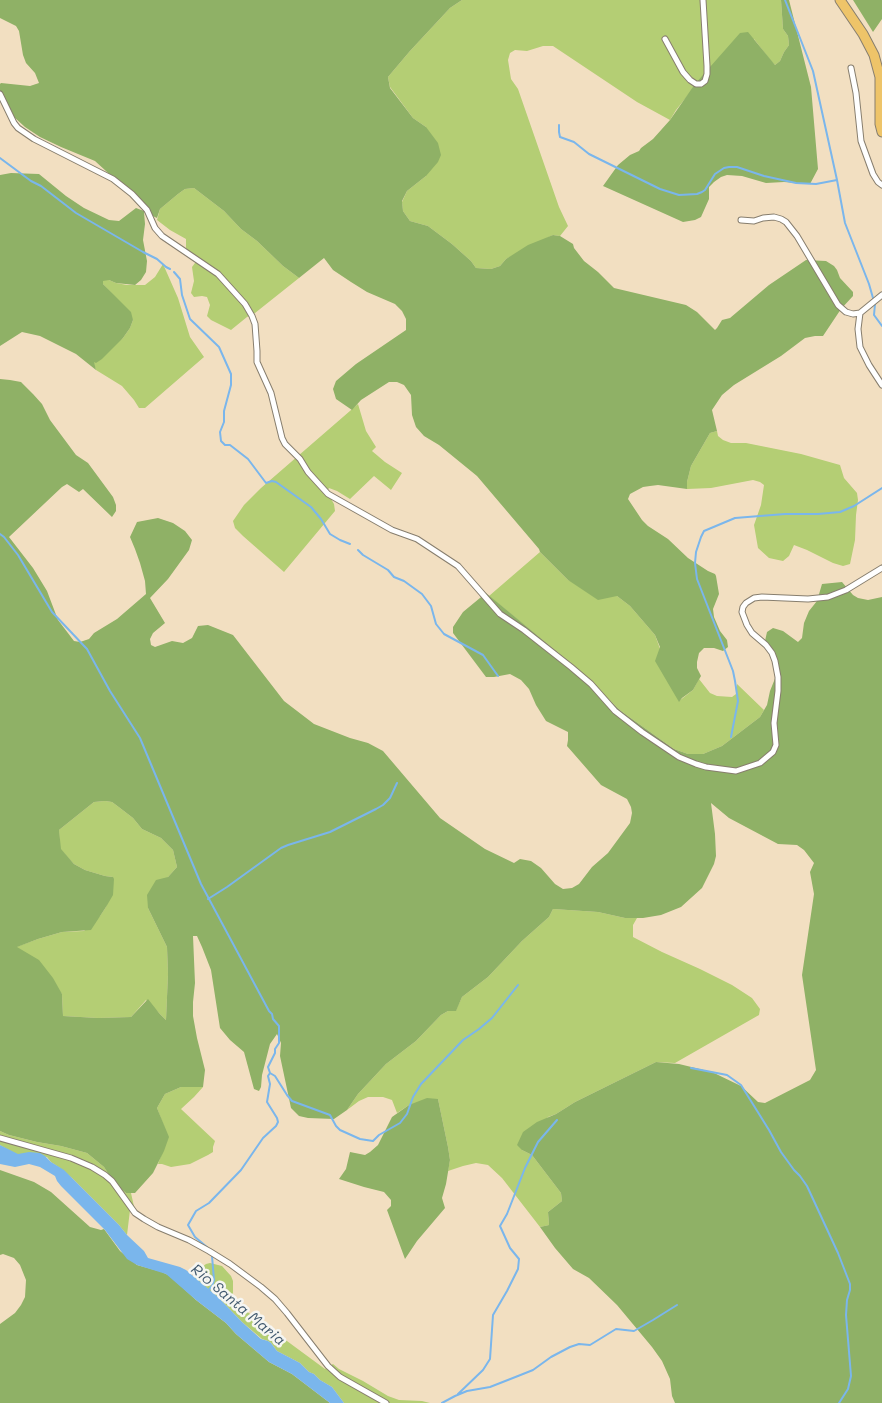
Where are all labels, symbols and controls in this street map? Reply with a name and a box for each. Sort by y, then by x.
water label: Rio Santa Maria [187,1260,289,1350]

